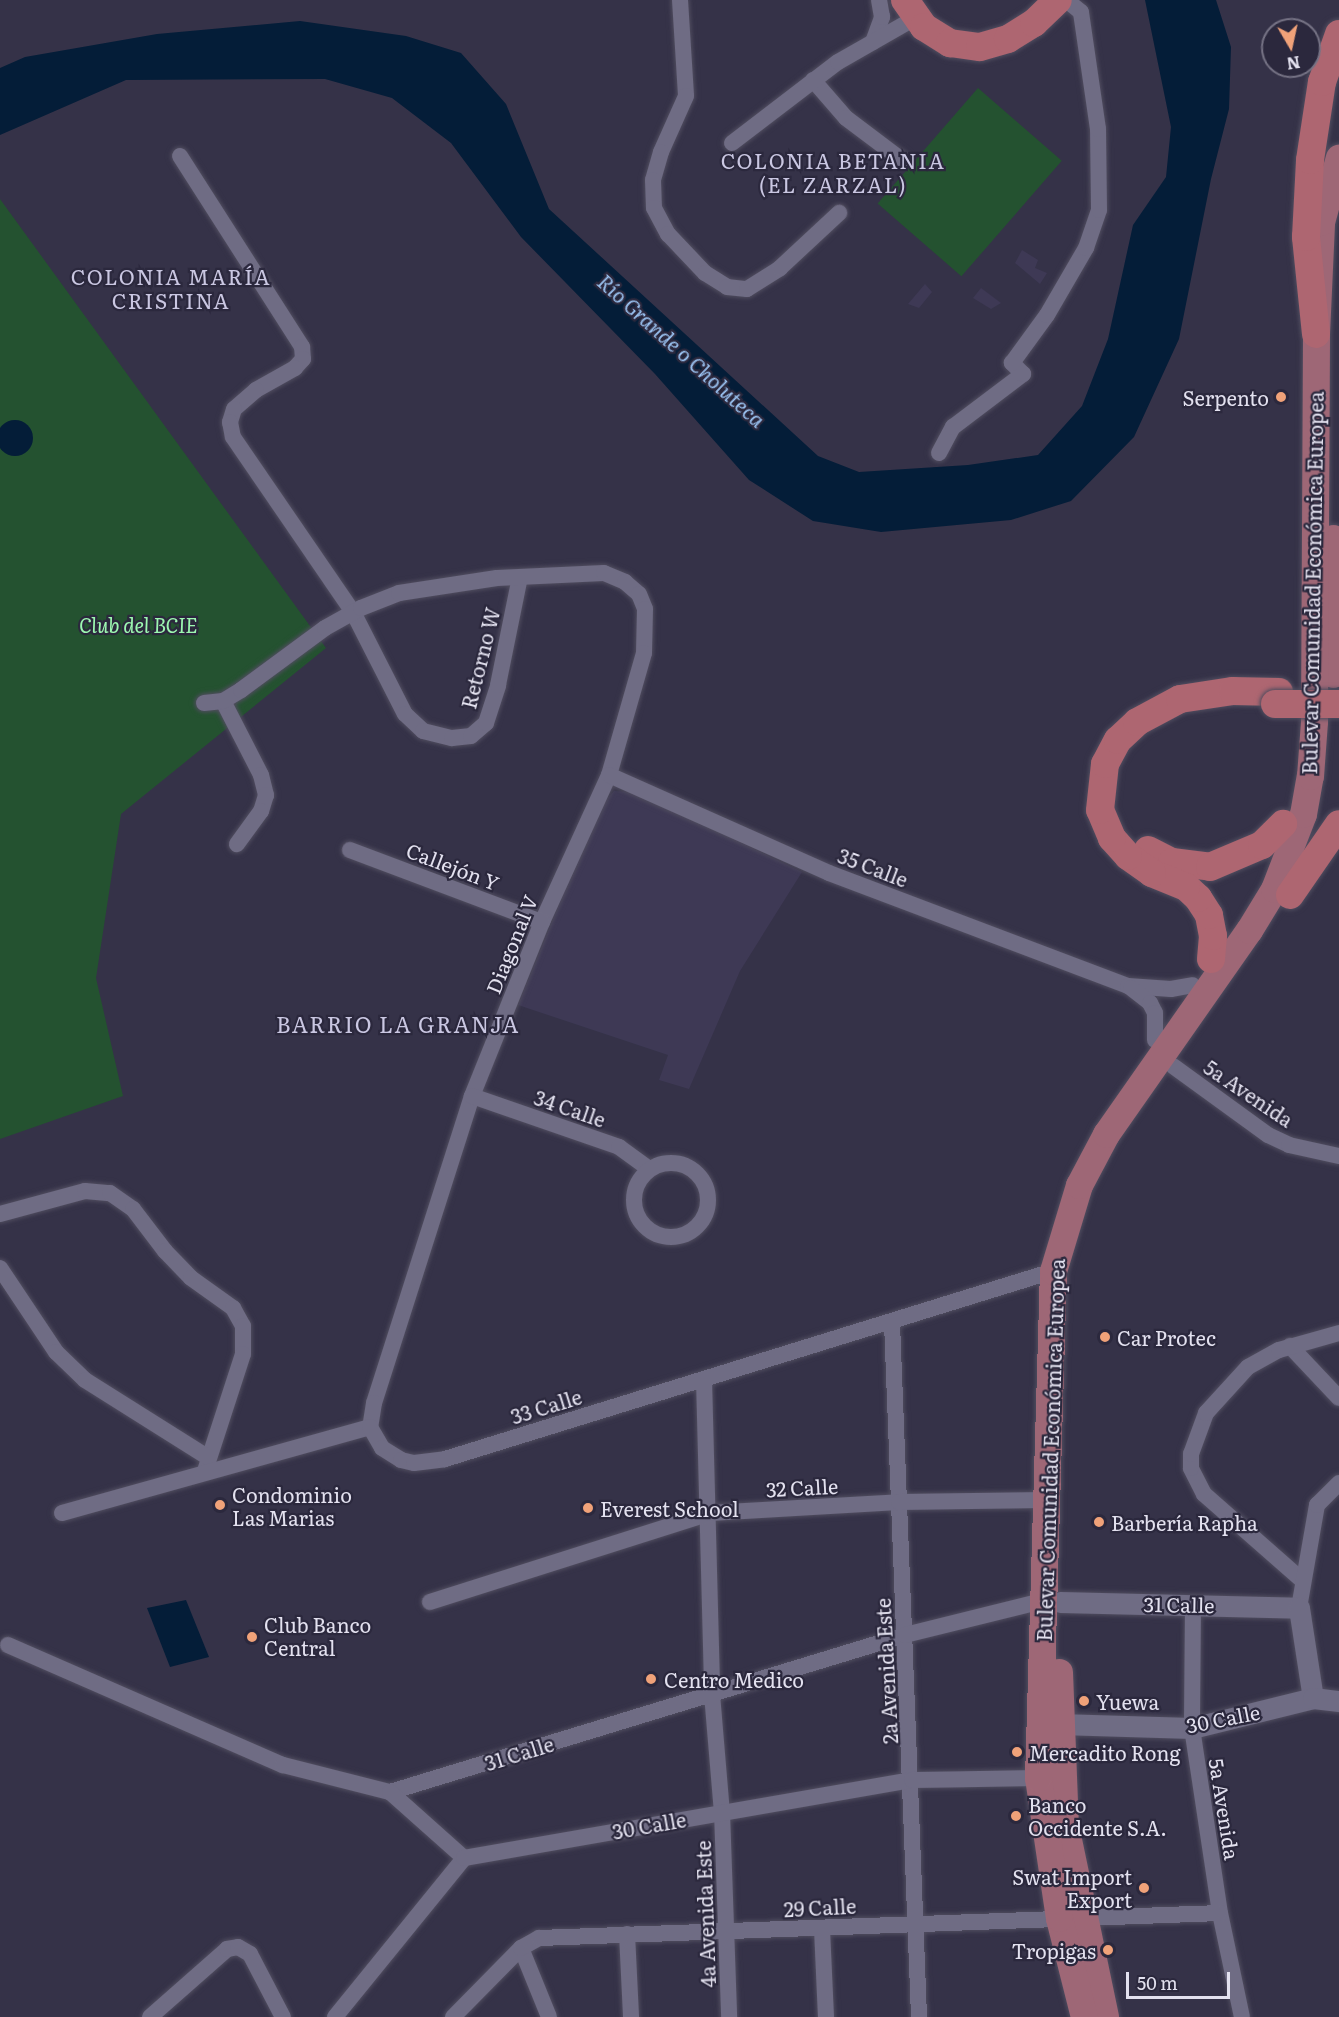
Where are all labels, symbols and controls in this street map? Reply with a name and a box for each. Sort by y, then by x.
north arrow [1261,18,1321,78]
text: N [1285,51,1302,77]
district label: COLONIA BETANIA (EL ZARZAL) [721,147,945,197]
district label: COLONIA MARÍA CRISTINA [71,263,271,313]
water label: Río Grande o Choluteca [593,268,771,432]
place label: Serpento [1183,385,1269,409]
marker: Serpento [1274,390,1288,404]
street label: Bulevar Comunidad Económica Europea [1297,391,1327,775]
street label: Retorno W [456,605,504,711]
park label: Club del BCIE [79,612,197,636]
street label: Callejón Y [403,837,503,895]
street label: 35 Calle [835,843,911,891]
street label: Diagonal V [480,891,542,997]
district label: BARRIO LA GRANJA [276,1011,520,1037]
street label: 5a Avenida [1200,1054,1298,1132]
street label: 34 Calle [531,1085,609,1131]
street label: Bulevar Comunidad Económica Europea [1031,1258,1069,1642]
place label: Car Protec [1117,1325,1216,1349]
marker: Car Protec [1098,1330,1112,1344]
street label: 33 Calle [507,1384,585,1428]
street label: 32 Calle [765,1473,839,1501]
place label: Condominio Las Marias [232,1482,352,1529]
place label: Everest School [600,1496,739,1520]
marker: Condominio Las Marias [213,1498,227,1512]
marker: Everest School [581,1501,595,1515]
place label: Barbería Rapha [1111,1510,1258,1534]
marker: Barbería Rapha [1092,1515,1106,1529]
street label: 31 Calle [1143,1591,1215,1617]
street label: 2a Avenida Este [870,1597,902,1745]
place label: Club Banco Central [264,1613,371,1660]
marker: Club Banco Central [245,1630,259,1644]
place label: Centro Medico [664,1667,804,1691]
marker: Centro Medico [642,1670,660,1688]
place label: Yuewa [1096,1689,1159,1713]
marker: Yuewa [1077,1694,1091,1708]
street label: 30 Calle [1184,1699,1262,1737]
street label: 31 Calle [481,1731,557,1775]
place label: Mercadito Rong [1029,1740,1181,1764]
marker: Mercadito Rong [1010,1745,1024,1759]
street label: 5a Avenida [1205,1757,1245,1861]
place label: Banco Occidente S.A. [1028,1792,1167,1839]
street label: 30 Calle [610,1807,688,1843]
marker: Banco Occidente S.A. [1009,1809,1023,1823]
street label: 4a Avenida Este [690,1840,720,1988]
place label: Swat Import Export [1012,1864,1132,1911]
marker: Swat Import Export [1137,1881,1151,1895]
street label: 29 Calle [783,1893,857,1921]
place label: Tropigas [1011,1938,1096,1962]
marker: Tropigas [1101,1943,1115,1957]
scale bar [1129,1960,1232,1998]
text: 50 m [1137,1969,1178,1996]

